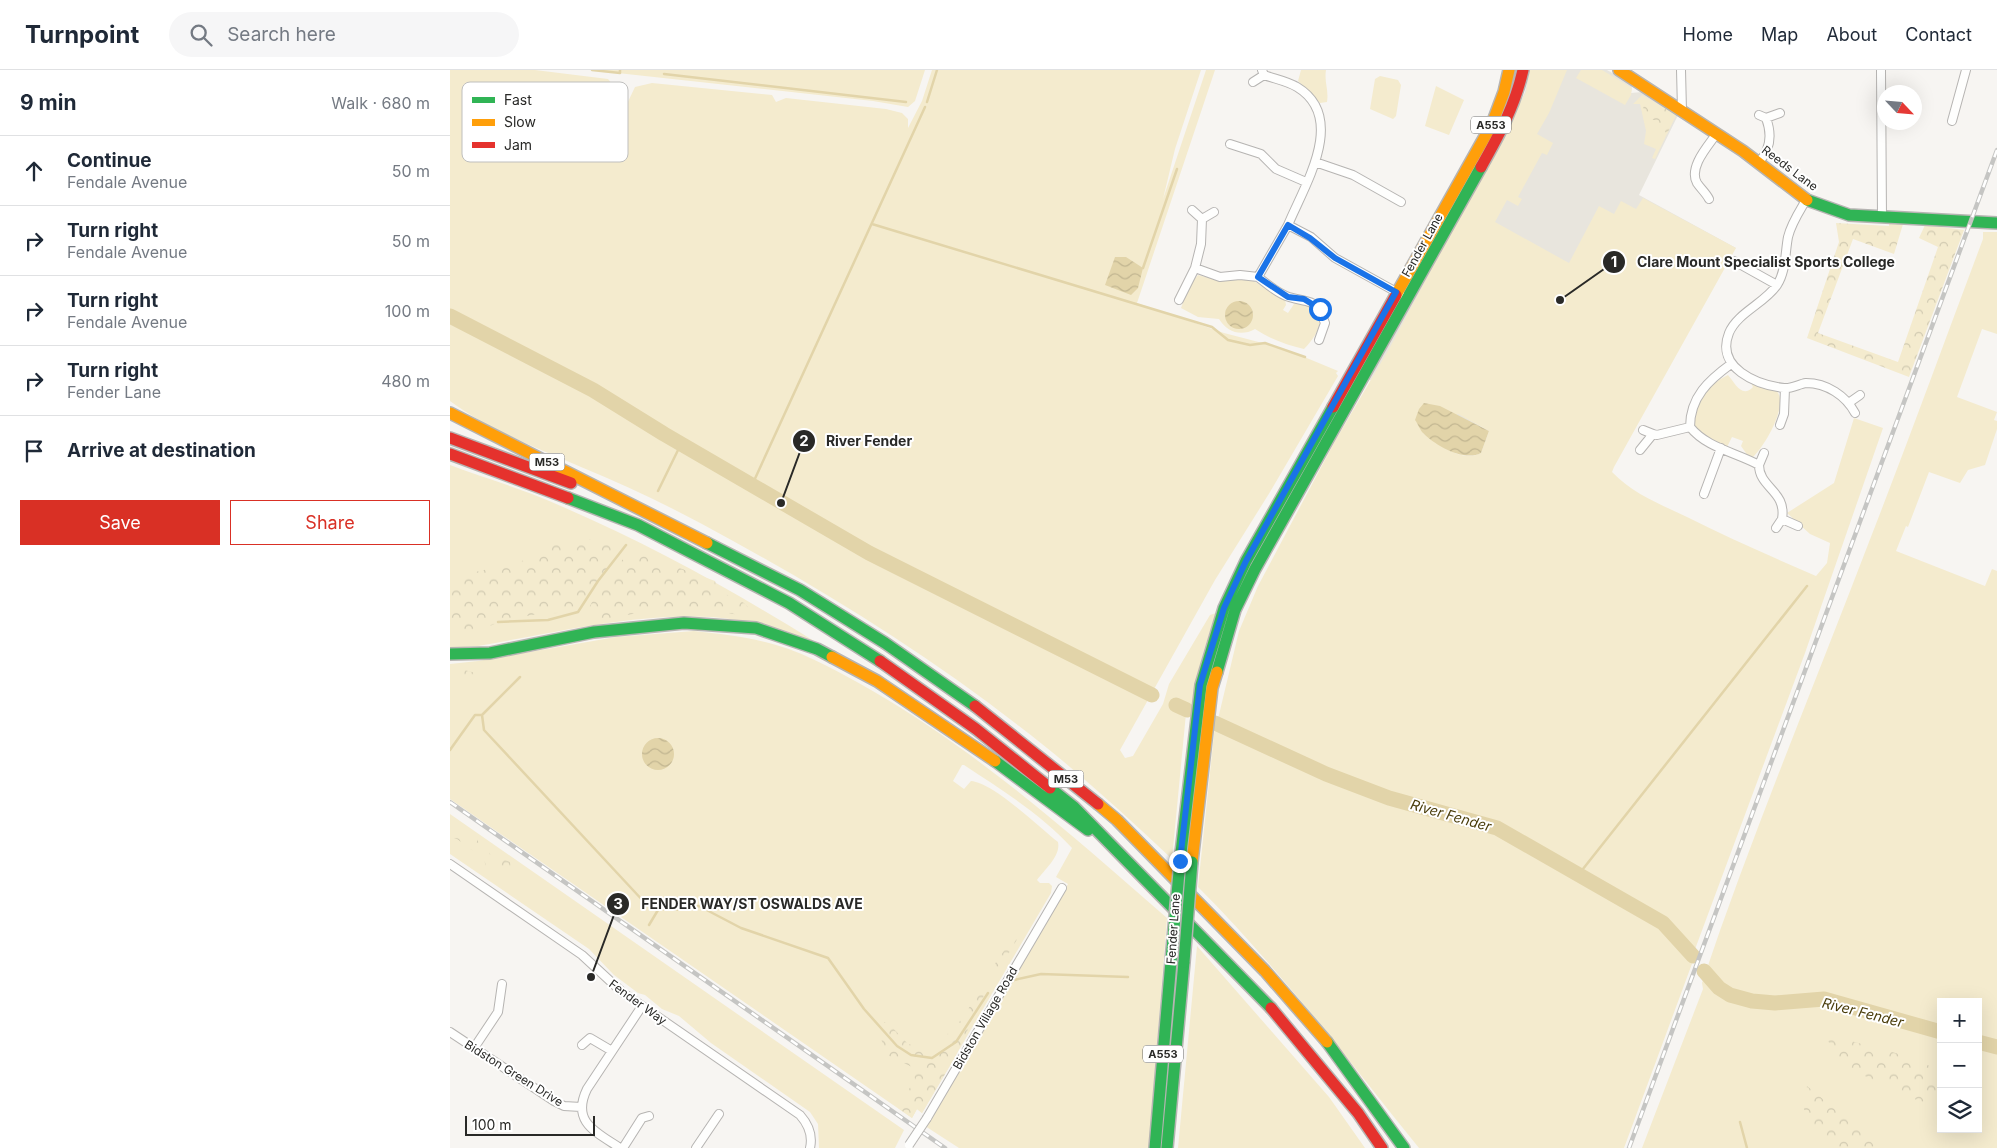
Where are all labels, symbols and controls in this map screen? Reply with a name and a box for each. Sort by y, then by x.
search box [169,12,519,57]
text: Turnpoint [25,20,139,49]
icon: search [187,21,215,49]
text: Search here [227,23,336,46]
text: Home [1683,24,1733,45]
text: Map [1761,24,1798,45]
text: About [1826,24,1877,45]
text: Contact [1905,24,1972,45]
legend [462,82,628,162]
north arrow [1877,85,1922,130]
text: 9 min [20,90,77,115]
text: Fast [504,91,532,108]
text: Walk · 680 m [331,93,430,113]
text: Slow [504,113,536,130]
road number: A553 [1471,116,1511,134]
text: Jam [504,136,532,153]
street label: Reeds Lane [1759,142,1821,194]
text: Continue [67,149,152,172]
icon: ahead [20,157,48,185]
text: 50 m [392,161,430,181]
text: Fendale Avenue [67,172,187,192]
street label: Fender Lane [1398,211,1446,279]
text: Turn right [67,219,158,242]
icon: right [20,227,48,255]
text: 50 m [392,231,430,251]
text: Fendale Avenue [67,242,187,262]
callout: Clare Mount Specialist Sports College [1602,248,1905,277]
text: 1 [1611,252,1617,271]
text: Clare Mount Specialist Sports College [1637,253,1895,270]
text: Turn right [67,289,158,312]
icon: right [20,297,48,325]
route start [1309,298,1332,321]
text: 100 m [385,301,430,321]
text: Fendale Avenue [67,312,187,332]
text: Turn right [67,359,158,382]
icon: right [20,367,48,395]
text: 480 m [381,371,430,391]
text: Fender Lane [67,382,161,402]
callout: River Fender [791,427,922,456]
text: 2 [799,431,809,450]
text: River Fender [826,432,912,449]
icon: arrive [20,437,48,465]
text: Arrive at destination [67,439,256,462]
road number: M53 [530,454,564,471]
button: Save [20,500,220,545]
button: Share [230,500,430,545]
road number: M53 [1048,771,1084,788]
water label: River Fender [1409,795,1494,835]
route end [1169,850,1192,873]
callout: FENDER WAY/ST OSWALDS AVE [606,890,872,919]
street label: Fender Lane [1163,893,1183,965]
text: 3 [613,894,623,913]
text: FENDER WAY/ST OSWALDS AVE [641,895,863,912]
street label: Bidston Village Road [949,964,1021,1072]
street label: Fender Way [606,976,670,1028]
water label: River Fender [1821,994,1906,1030]
map controls [1937,998,1982,1133]
button: + [1937,998,1982,1043]
street label: Bidston Green Drive [462,1037,566,1109]
button: − [1937,1043,1982,1088]
road number: A553 [1143,1046,1183,1062]
button: layers [1937,1088,1982,1133]
scale bar [465,1113,595,1136]
text: 100 m [472,1116,512,1133]

